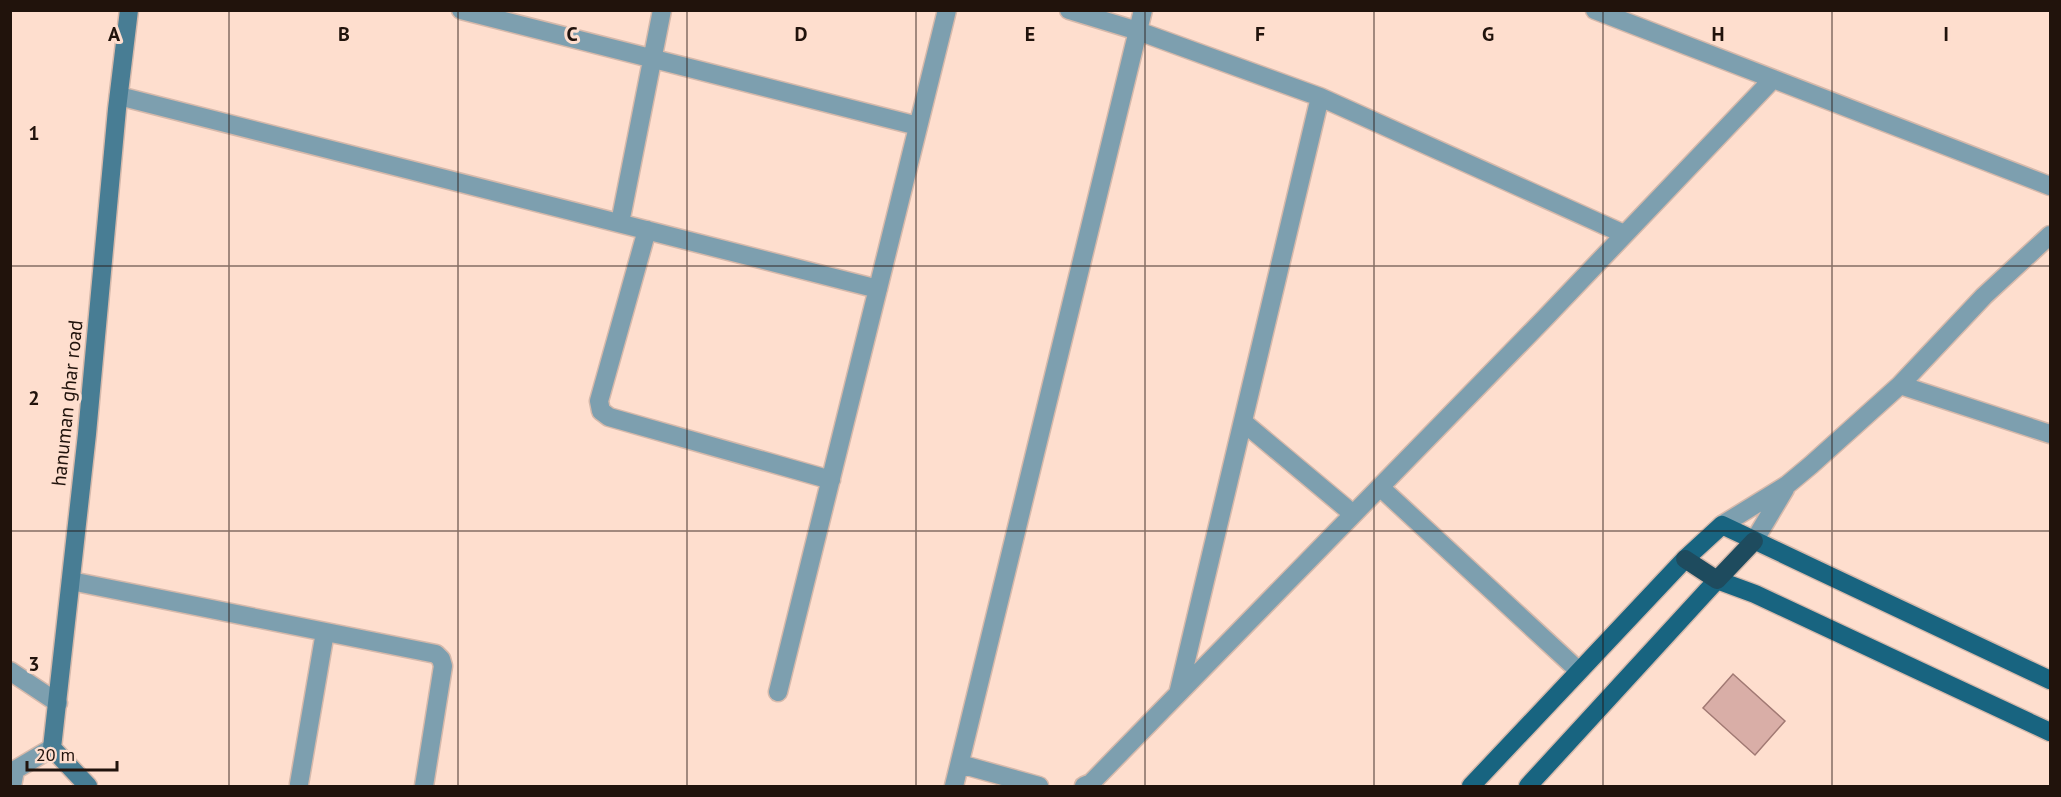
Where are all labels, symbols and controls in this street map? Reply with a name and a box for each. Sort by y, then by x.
text: A [108,21,121,47]
text: B [338,21,350,47]
text: C [566,21,578,47]
text: D [795,21,808,47]
text: E [1025,21,1035,47]
text: F [1255,21,1265,47]
text: G [1482,21,1494,47]
text: H [1711,21,1725,47]
text: I [1943,21,1949,47]
text: 1 [28,120,40,146]
street label: hanuman ghar road [45,319,89,487]
text: 2 [28,385,40,411]
text: 3 [28,651,40,677]
scale bar [27,734,117,772]
text: 20 m [36,743,75,766]

